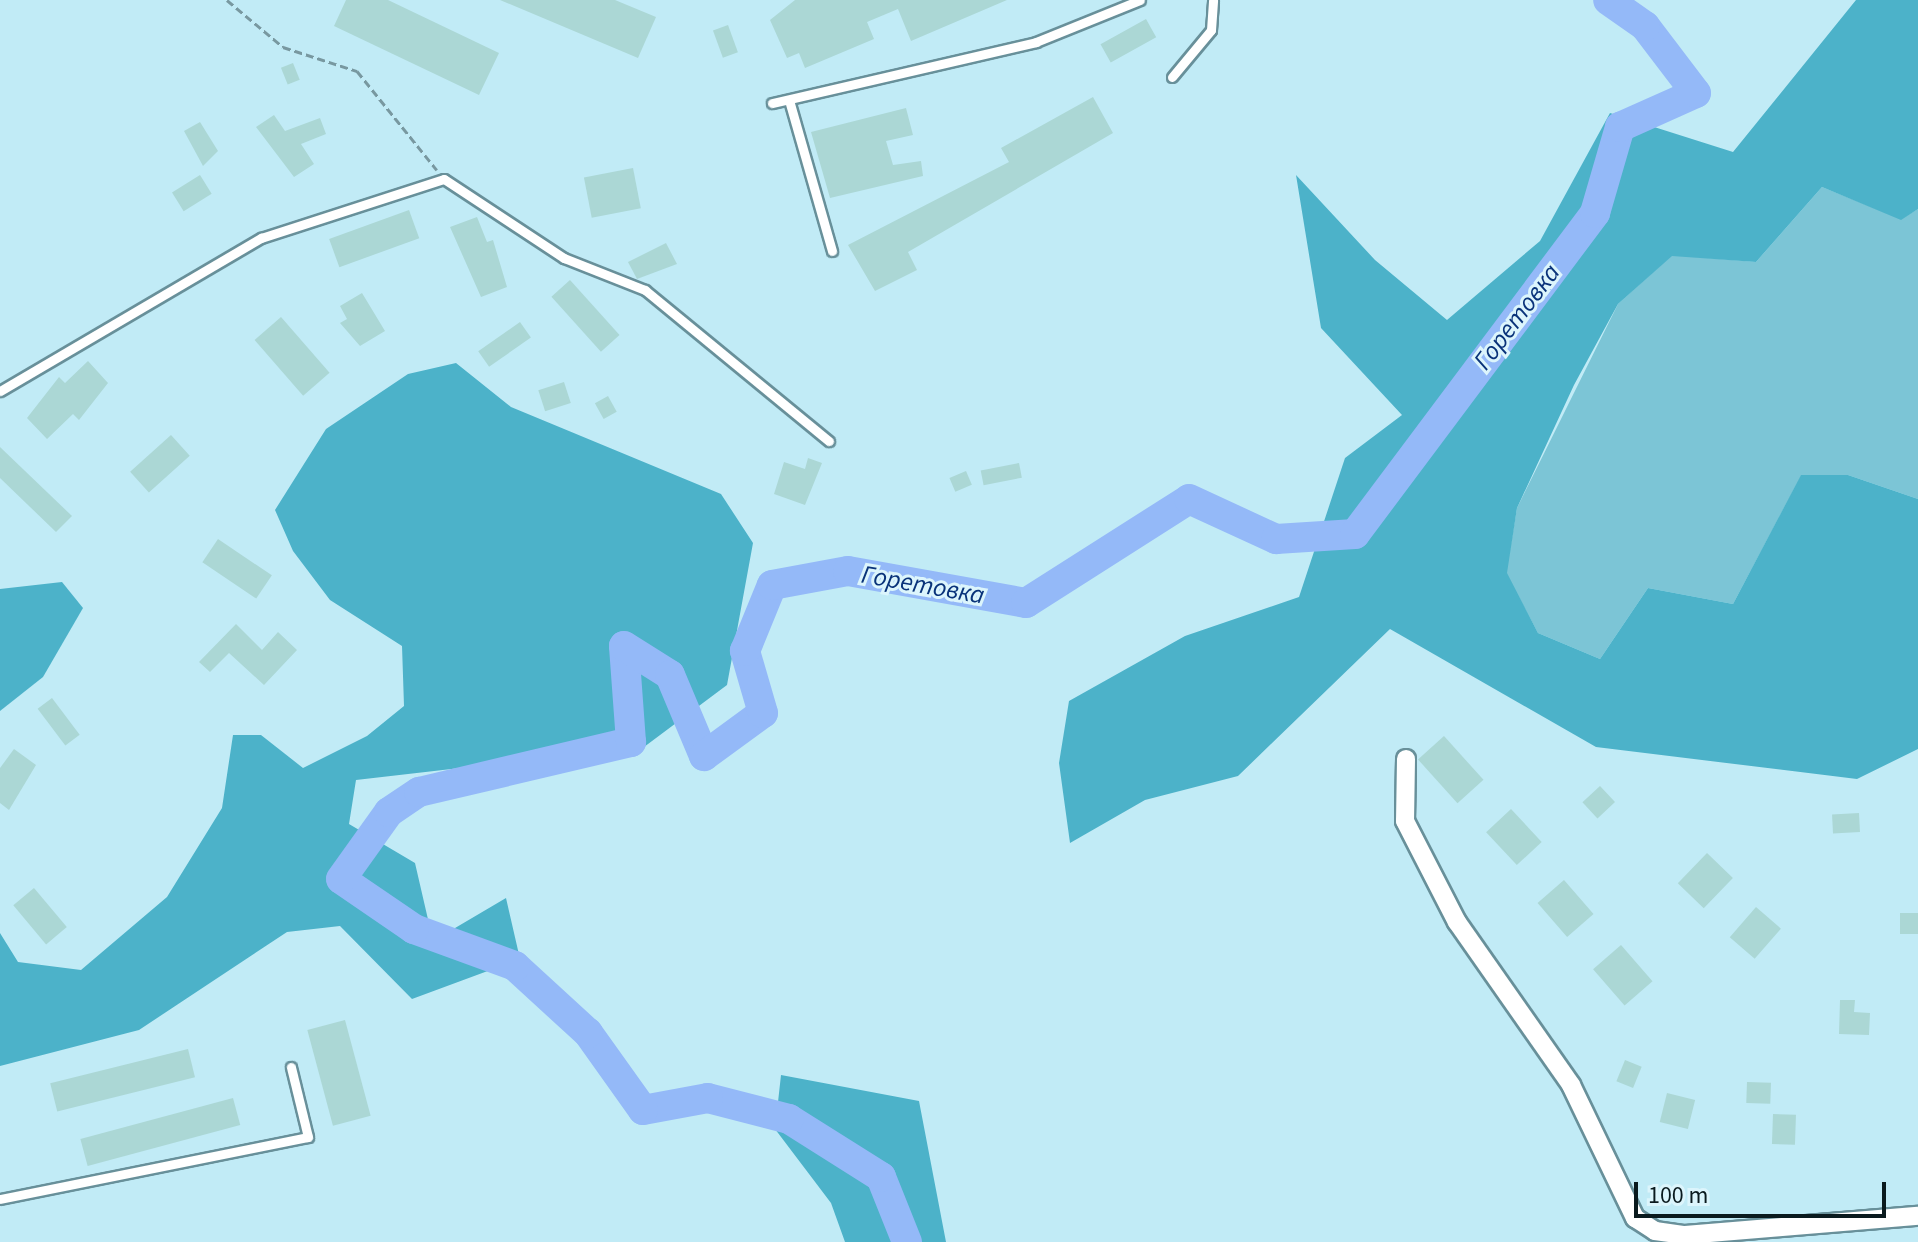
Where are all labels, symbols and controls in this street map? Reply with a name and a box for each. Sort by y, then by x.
water label: Горетовка [1467,258,1567,376]
water label: Горетовка [859,559,987,611]
scale bar [1638,1166,1890,1216]
text: 100 m [1648,1178,1708,1213]

